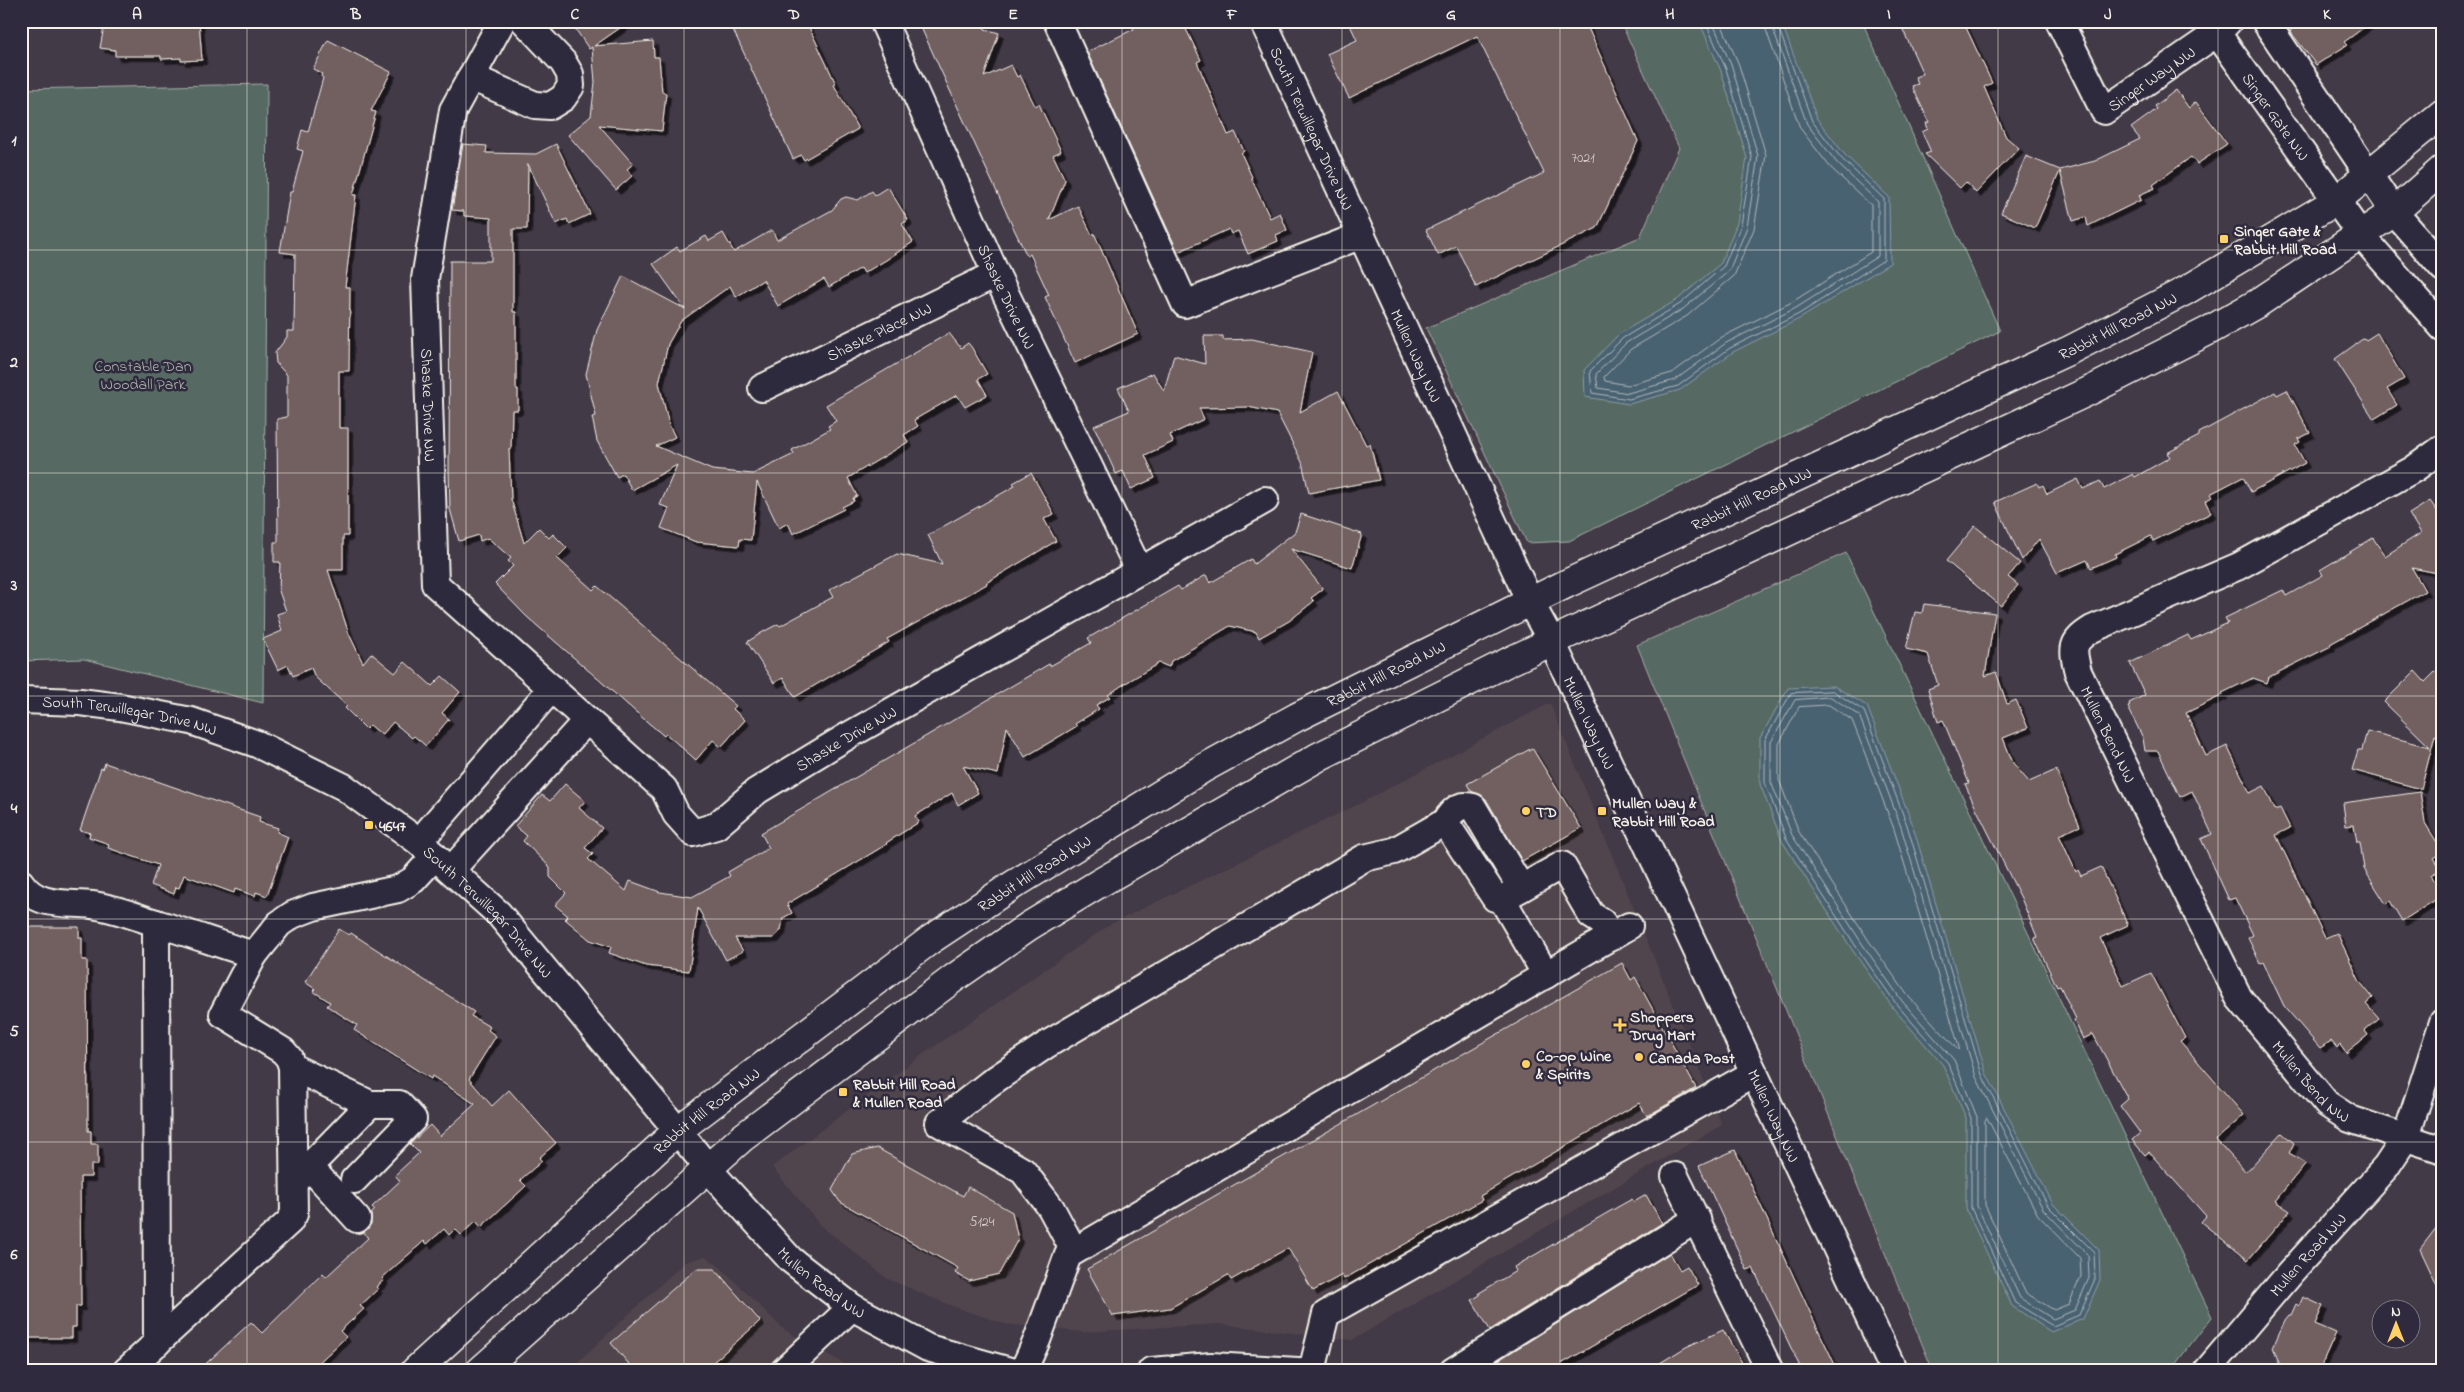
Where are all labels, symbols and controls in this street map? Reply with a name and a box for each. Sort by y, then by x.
text: A [132,3,142,27]
text: B [350,3,362,27]
text: C [571,3,580,27]
text: D [787,3,800,27]
text: E [1008,3,1018,27]
text: F [1226,3,1238,27]
text: G [1446,3,1456,27]
text: H [1665,3,1675,27]
text: I [1887,3,1891,27]
text: J [2104,3,2112,27]
text: K [2323,3,2332,27]
street label: Singer Way NW [2104,41,2201,119]
street label: South Terwillegar Drive NW [1262,43,1358,215]
street label: Singer Gate NW [2235,68,2314,166]
text: 1 [11,129,17,153]
house number: 7021 [1571,148,1595,169]
place label: Singer Gate & Rabbit Hill Road [2233,220,2337,262]
marker: Singer Gate & Rabbit Hill Road [2218,233,2230,245]
street label: Shaske Drive NW [970,241,1041,354]
street label: Rabbit Hill Road NW [2055,287,2182,368]
street label: Shaske Place NW [823,297,936,369]
street label: Mullen Way NW [1383,306,1447,407]
street label: Shaske Drive NW [413,348,441,462]
text: 2 [9,351,18,375]
park label: Constable Dan Woodall Park [94,355,192,397]
street label: Rabbit Hill Road NW [1688,462,1816,538]
text: 3 [10,574,18,598]
street label: Rabbit Hill Road NW [1323,635,1450,714]
street label: Mullen Way NW [1556,673,1620,774]
street label: Mullen Bend NW [2073,682,2141,787]
street label: South Terwillegar Drive NW [42,691,220,743]
street label: Shaske Drive NW [792,701,902,779]
place label: Mullen Way & Rabbit Hill Road [1611,792,1715,834]
text: 4 [10,797,18,821]
place label: TD [1536,801,1557,825]
marker: TD [1520,805,1532,817]
marker: Mullen Way & Rabbit Hill Road [1596,805,1608,817]
place label: 4647 [378,815,406,839]
marker: 4647 [363,819,375,831]
street label: Rabbit Hill Road NW [973,830,1096,919]
street label: South Terwillegar Drive NW [417,841,557,984]
place label: Shoppers Drug Mart [1629,1006,1696,1049]
marker: Shoppers Drug Mart [1614,1019,1626,1031]
text: 5 [9,1020,19,1044]
street label: Mullen Bend NW [2265,1036,2354,1130]
place label: Co-op Wine & Spirits [1535,1045,1612,1087]
place label: Canada Post [1649,1047,1735,1071]
marker: Canada Post [1633,1051,1645,1063]
marker: Co-op Wine & Spirits [1520,1058,1532,1070]
street label: Rabbit Hill Road NW [649,1062,766,1161]
street label: Mullen Way NW [1740,1066,1804,1167]
place label: Rabbit Hill Road & Mullen Road [852,1073,956,1115]
marker: Rabbit Hill Road & Mullen Road [837,1086,849,1098]
street label: Mullen Road NW [2265,1208,2353,1303]
house number: 5124 [969,1212,995,1233]
street label: Mullen Road NW [771,1242,869,1326]
text: 6 [9,1243,18,1267]
north arrow [2372,1300,2422,1350]
text: N [2391,1302,2401,1323]

